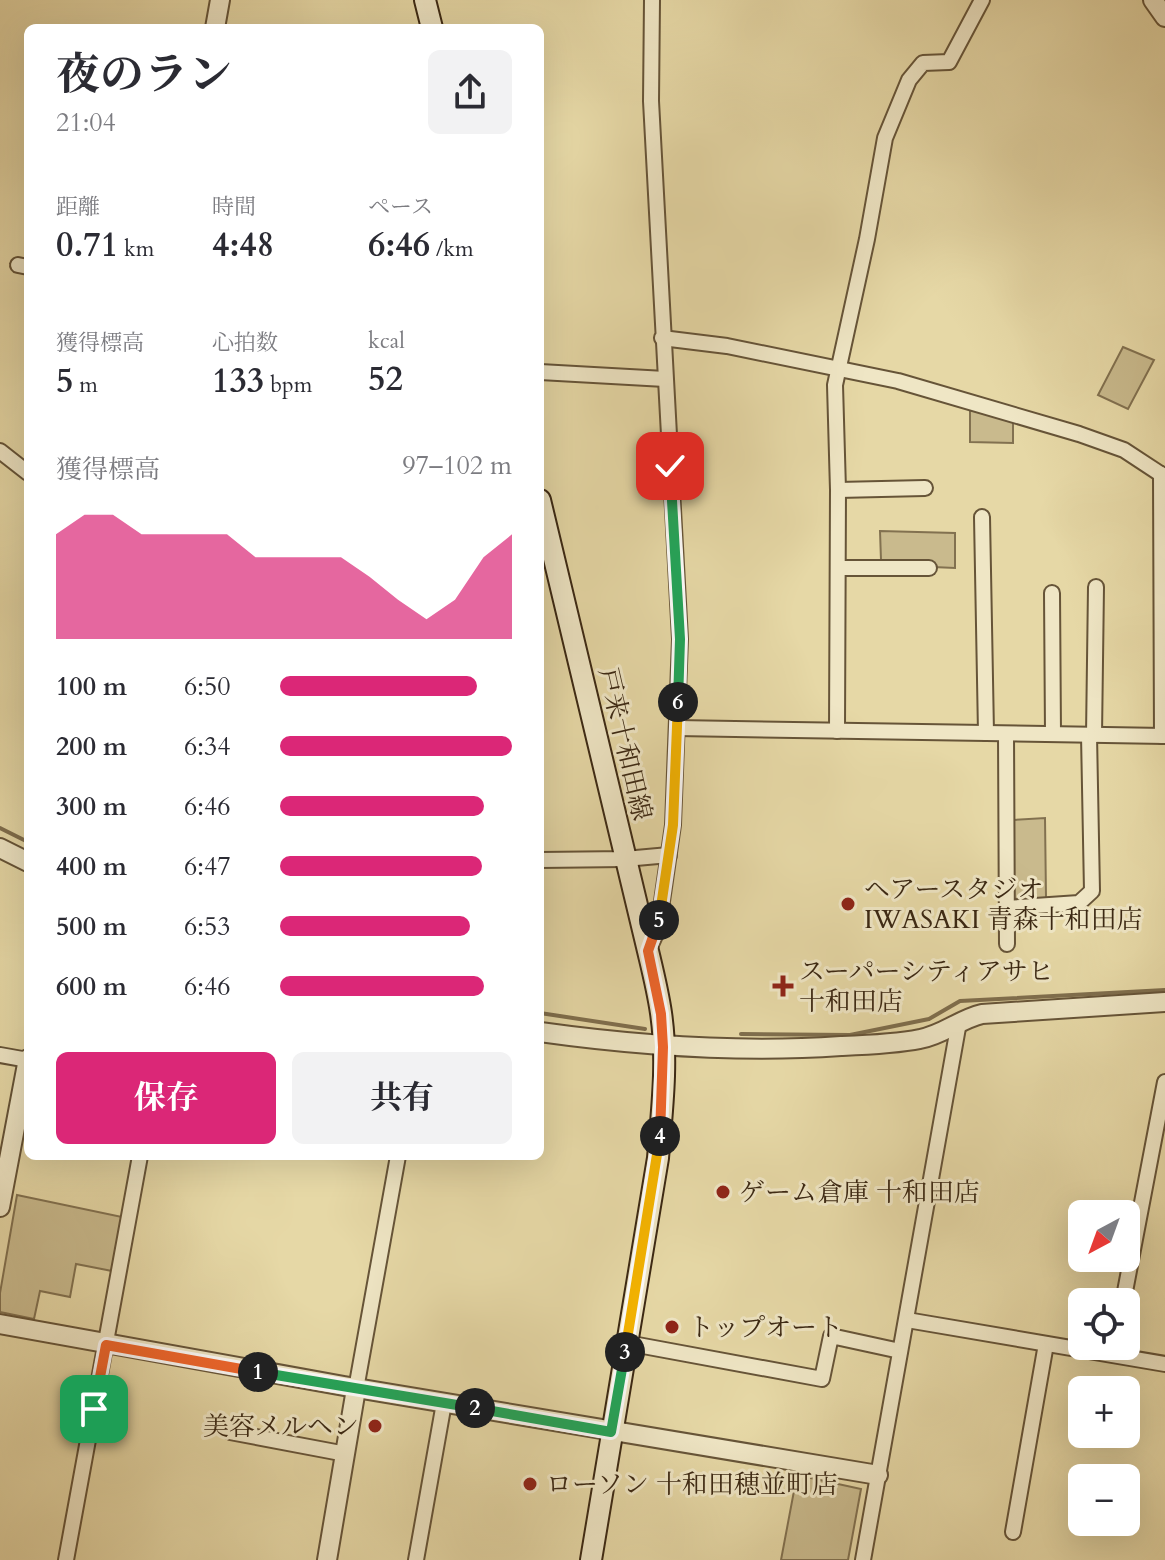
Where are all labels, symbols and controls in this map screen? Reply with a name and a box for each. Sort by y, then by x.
text: 夜のラン [56,45,232,105]
button: share [428,50,512,134]
text: 21:04 [56,105,116,140]
text: 距離 [56,192,100,222]
text: 時間 [212,192,256,222]
text: ペース [368,192,433,222]
text: 0.71 [56,222,118,268]
text: 4:48 [212,222,274,268]
text: 6:46 [368,222,430,268]
text: km [118,234,154,264]
text: /km [430,234,474,264]
text: kcal [368,326,405,356]
text: 獲得標高 [56,328,144,358]
text: 心拍数 [212,328,278,358]
text: 52 [368,356,403,402]
text: 5 [56,358,73,404]
text: 133 [212,358,264,404]
text: m [73,370,98,400]
text: bpm [264,370,312,400]
pin [636,432,704,500]
icon: check [648,444,692,488]
text: 97–102 m [402,448,512,483]
text: 獲得標高 [56,452,160,487]
street label: 戸来十和田線 [590,664,660,824]
text: 100 m [56,669,127,704]
text: 6:50 [184,669,231,704]
pin: 6 [658,682,698,722]
text: 6 [672,687,684,717]
text: 200 m [56,729,127,764]
text: 6:34 [184,729,231,764]
text: 300 m [56,789,127,824]
text: 6:46 [184,789,231,824]
text: 400 m [56,849,127,884]
text: 6:47 [184,849,231,884]
place label: ヘアースタジオ IWASAKI 青森十和田店 [864,872,1143,937]
marker: ヘアースタジオ IWASAKI 青森十和田店 [839,895,857,913]
pin: 5 [639,900,679,940]
text: 5 [653,905,665,935]
text: 500 m [56,909,127,944]
text: 6:53 [184,909,231,944]
place label: スーパーシティアサヒ 十和田店 [799,954,1054,1019]
text: 600 m [56,969,127,1004]
text: 6:46 [184,969,231,1004]
marker: スーパーシティアサヒ 十和田店 [774,977,792,995]
button: 保存 [56,1052,276,1144]
button: 共有 [292,1052,512,1144]
pin: 4 [640,1116,680,1156]
text: 4 [654,1121,666,1151]
place label: ゲーム倉庫 十和田店 [739,1175,980,1210]
marker: ゲーム倉庫 十和田店 [714,1183,732,1201]
north arrow [1068,1200,1140,1272]
map controls [1068,1200,1140,1536]
button: locate [1068,1288,1140,1360]
place label: トップオート [688,1310,843,1345]
marker: トップオート [663,1318,681,1336]
pin: 3 [605,1332,645,1372]
text: 3 [619,1337,631,1367]
pin: 1 [238,1352,278,1392]
text: 1 [252,1357,264,1387]
pin [60,1375,128,1443]
button: + [1068,1376,1140,1448]
icon: arrive [72,1387,116,1431]
pin: 2 [455,1388,495,1428]
text: 2 [469,1393,481,1423]
place label: 美容メルヘン [203,1409,359,1444]
marker: 美容メルヘン [366,1417,384,1435]
button: − [1068,1464,1140,1536]
place label: ローソン 十和田穂並町店 [546,1467,838,1502]
marker: ローソン 十和田穂並町店 [521,1475,539,1493]

